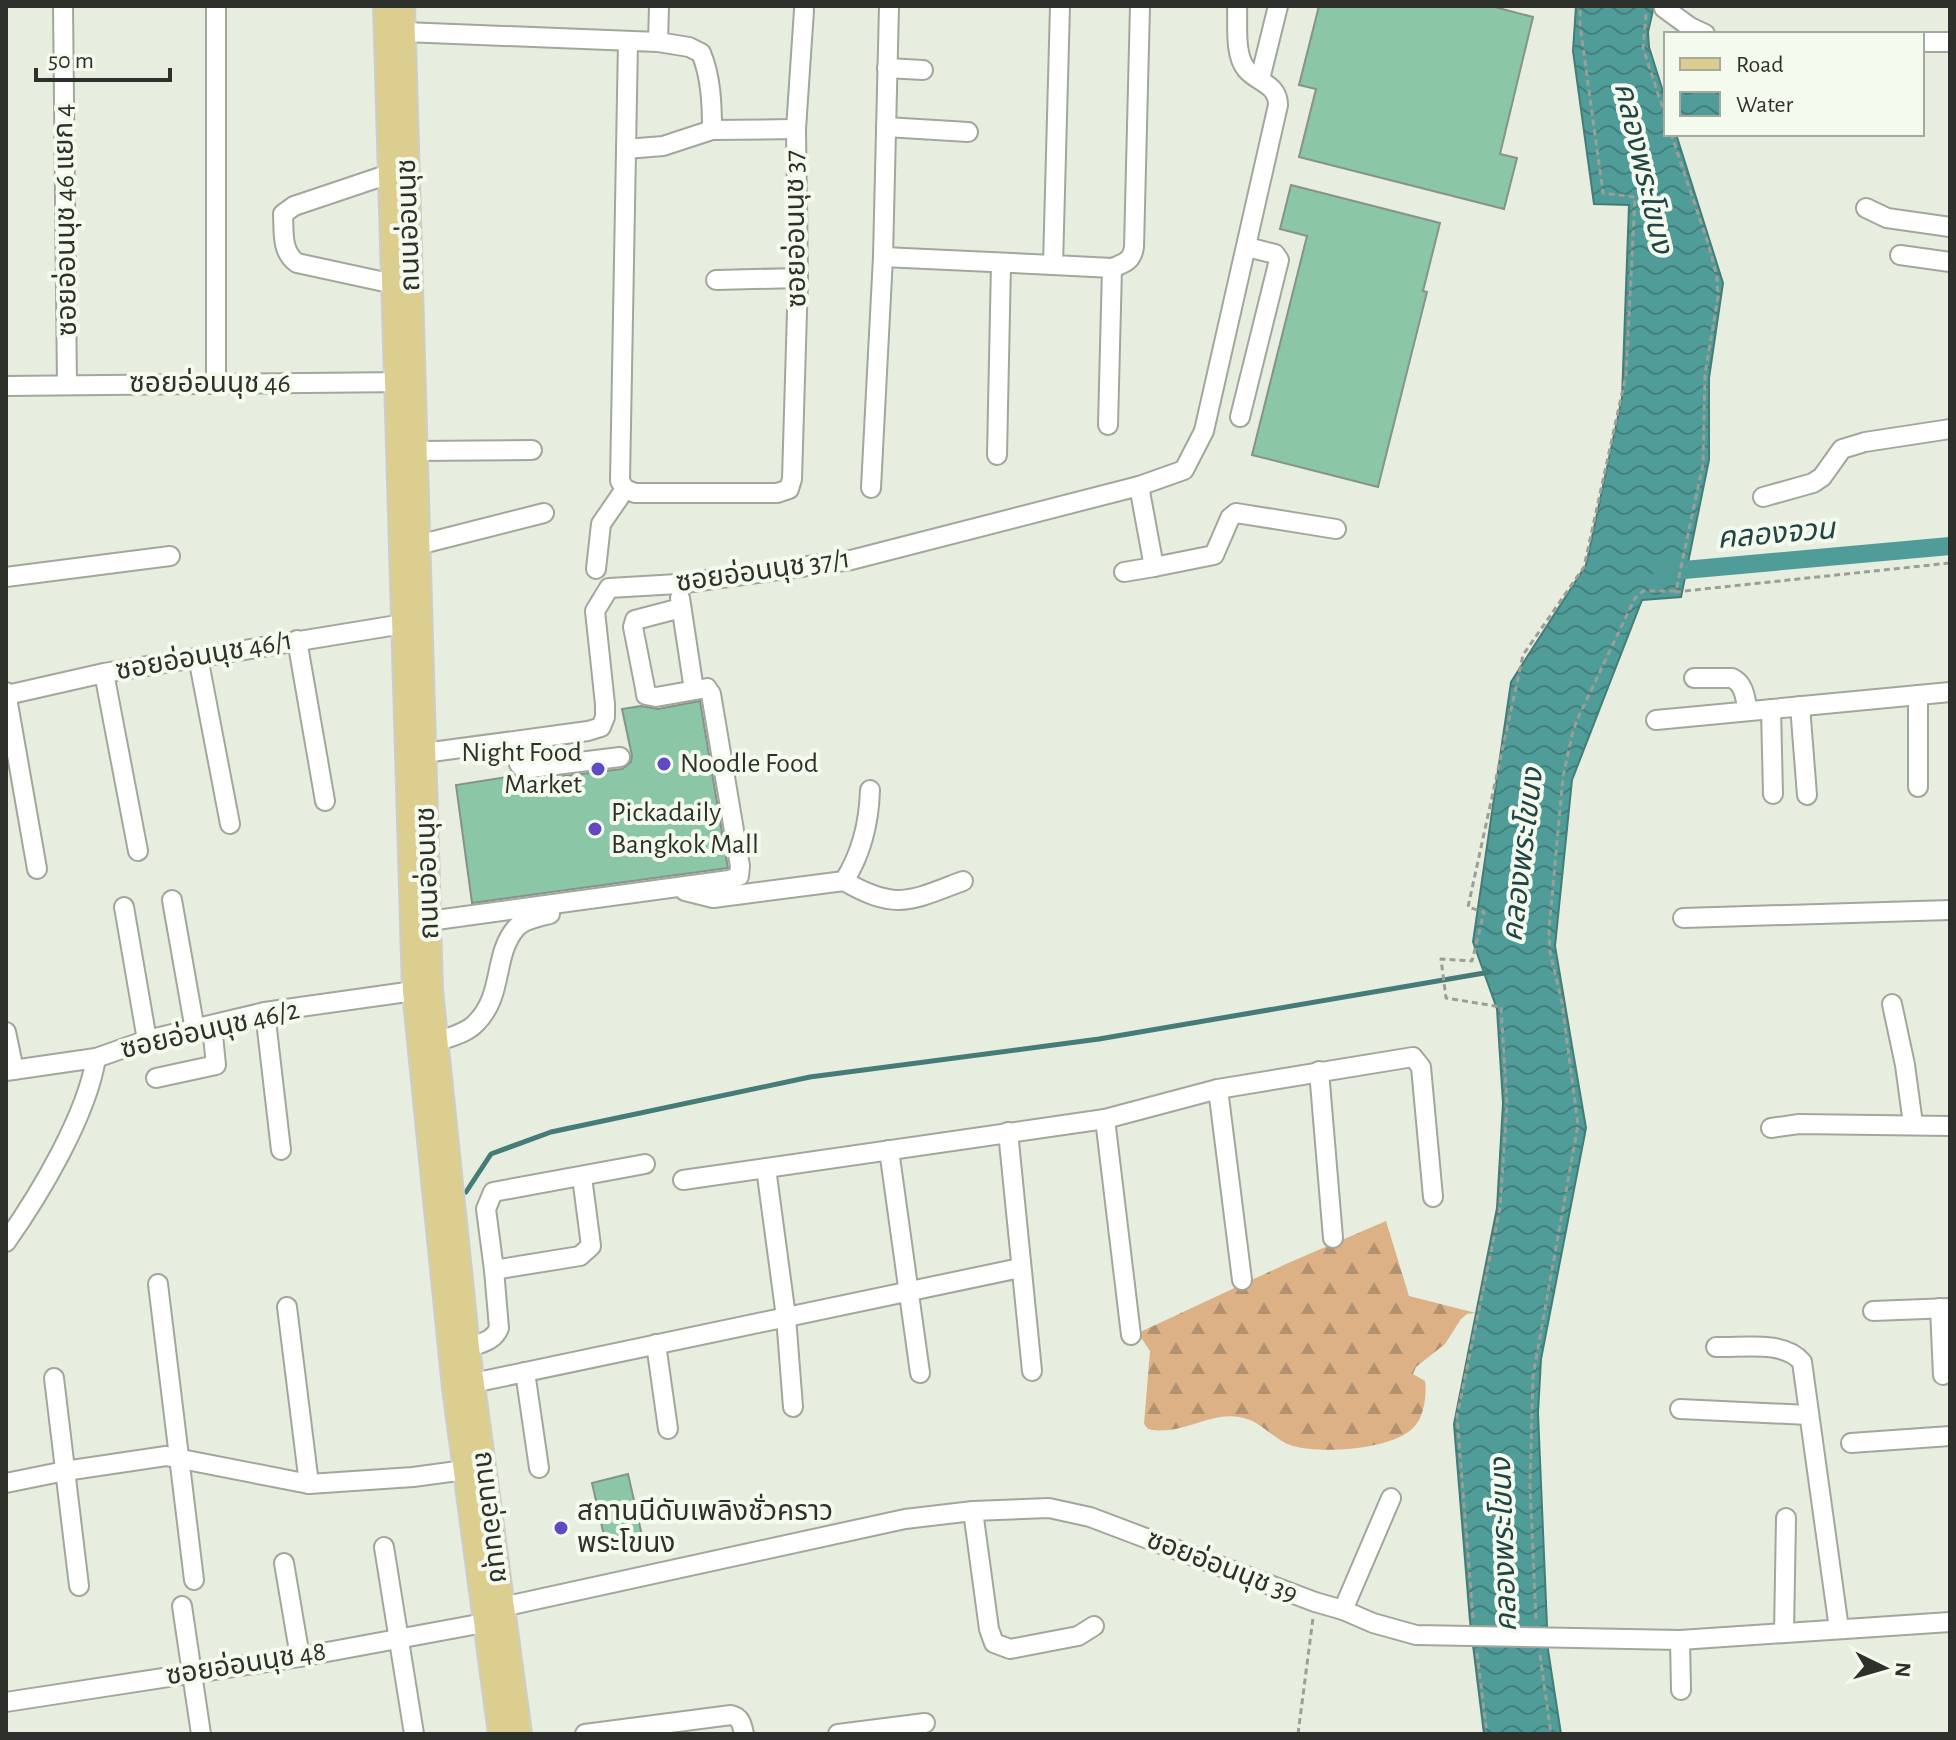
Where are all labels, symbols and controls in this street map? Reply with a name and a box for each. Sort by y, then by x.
scale bar [36,32,170,82]
legend [1664,32,1924,136]
text: 50 m [48,49,94,73]
text: Road [1736,53,1784,77]
water label: คลองพระโขนง [1609,79,1679,258]
text: Water [1736,93,1794,117]
street label: ซอยอ่อนนุช 46 แยก 4 [47,103,83,337]
street label: ซอยอ่อนนุช 37 [778,150,812,308]
street label: ถนนอ่อนนุช [390,158,426,292]
street label: ซอยอ่อนนุช 46 [129,367,291,399]
water label: คลองจวน [1716,514,1838,554]
street label: ซอยอ่อนนุช 37/1 [674,542,852,598]
street label: ซอยอ่อนนุช 46/1 [113,624,295,686]
place label: Night Food Market [461,739,582,799]
place label: Noodle Food [680,750,818,778]
marker: Noodle Food [655,755,673,773]
marker: Night Food Market [589,760,607,778]
water label: คลองพระโขนง [1496,765,1549,943]
place label: Pickadaily Bangkok Mall [611,799,759,859]
street label: ถนนอ่อนนุช [409,806,445,940]
marker: Pickadaily Bangkok Mall [586,820,604,838]
street label: ซอยอ่อนนุช 46/2 [117,993,302,1065]
street label: ถนนอ่อนนุช [468,1449,516,1585]
water label: คลองพระโขนง [1485,1455,1522,1633]
place label: สถานนีดับเพลิงชั่วคราว พระโขนง [577,1493,833,1558]
marker: สถานนีดับเพลิงชั่วคราว พระโขนง [552,1519,570,1537]
street label: ซอยอ่อนนุช 39 [1142,1523,1303,1610]
north arrow [1844,1628,1924,1708]
street label: ซอยอ่อนนุช 48 [164,1635,328,1691]
text: N [1891,1661,1915,1678]

